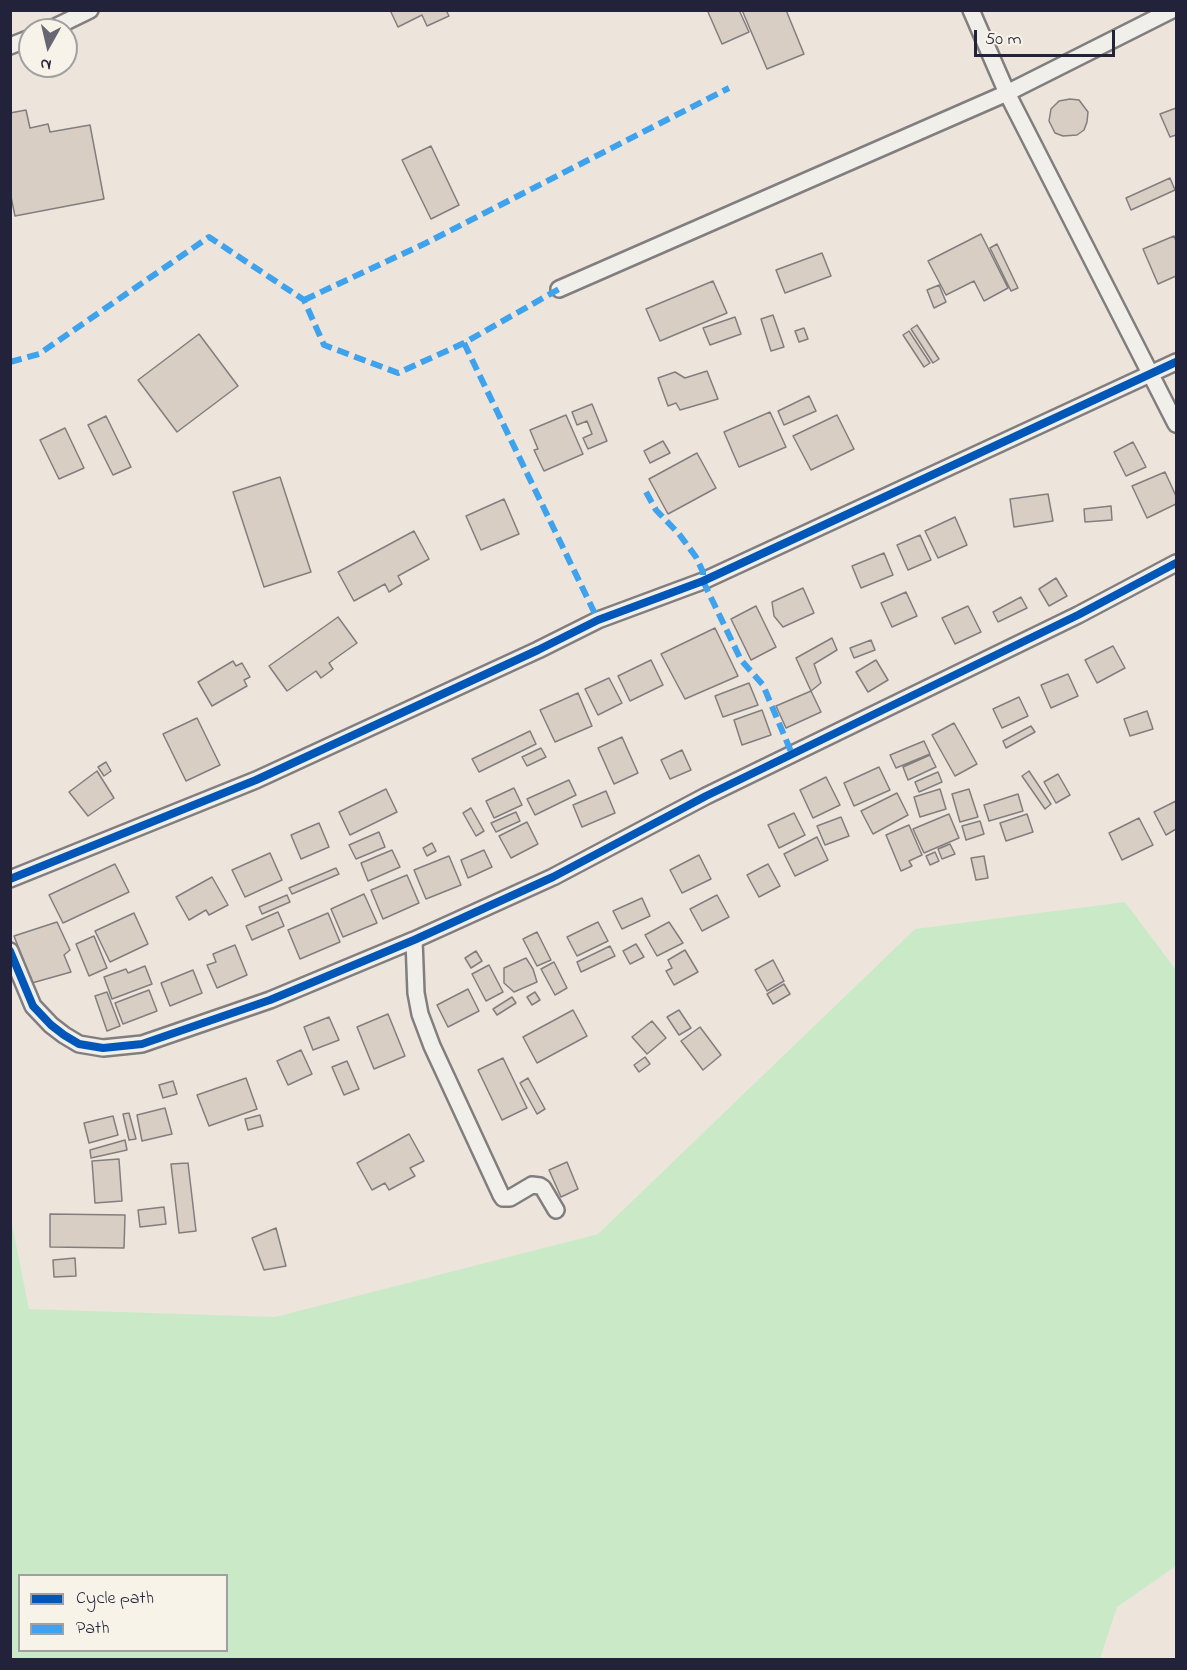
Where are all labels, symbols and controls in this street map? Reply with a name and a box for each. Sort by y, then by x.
north arrow [18,18,78,78]
scale bar [977,18,1118,56]
text: 50 m [985,27,1022,53]
text: N [39,51,53,76]
legend [18,1574,228,1652]
text: Cycle path [76,1586,154,1612]
text: Path [76,1616,110,1642]

